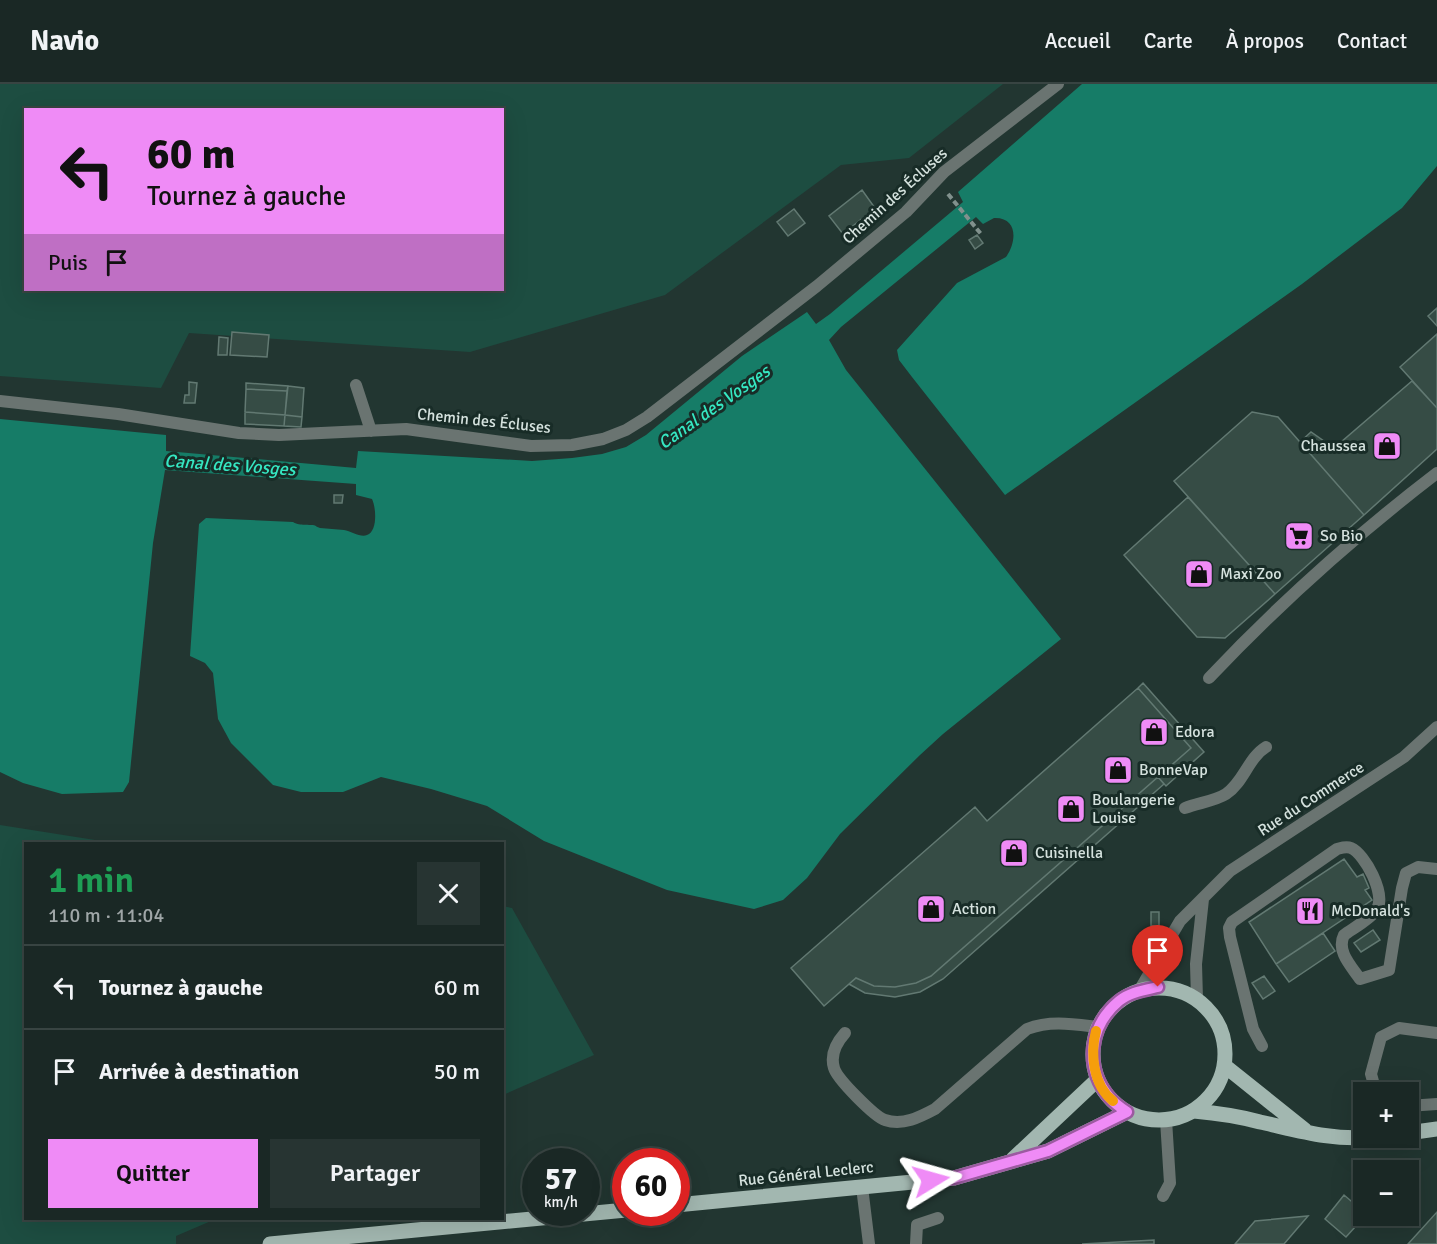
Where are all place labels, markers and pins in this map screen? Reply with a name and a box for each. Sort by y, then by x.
shop icon: Chaussea [1371,430,1403,462]
place label: Chaussea [1301,436,1366,456]
supermarket icon: So Bio [1283,520,1315,552]
place label: So Bio [1320,526,1363,546]
shop icon: Maxi Zoo [1183,558,1215,590]
place label: Maxi Zoo [1220,564,1282,584]
shop icon: Edora [1138,716,1170,748]
place label: Edora [1175,722,1215,742]
shop icon: BonneVap [1102,754,1134,786]
place label: BonneVap [1139,760,1208,780]
place label: Boulangerie Louise [1092,790,1175,828]
shop icon: Boulangerie Louise [1055,793,1087,825]
shop icon: Cuisinella [998,837,1030,869]
place label: Cuisinella [1035,843,1103,863]
shop icon: Action [915,893,947,925]
restaurant icon: McDonald's [1294,895,1326,927]
place label: Action [952,899,996,919]
place label: McDonald's [1331,901,1410,921]
pin [1132,925,1183,987]

